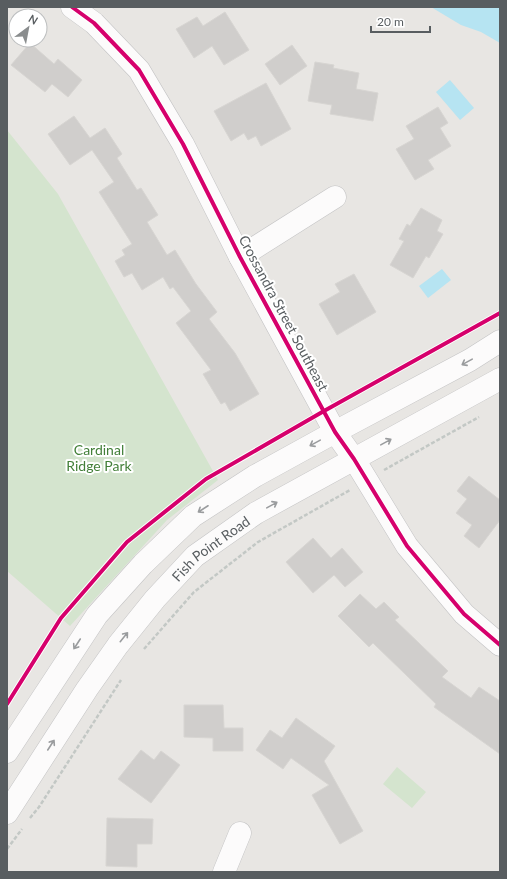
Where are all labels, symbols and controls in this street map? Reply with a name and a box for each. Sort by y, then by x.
north arrow [8,8,48,48]
scale bar [371,8,430,34]
text: N [27,11,41,27]
text: 20 m [377,14,404,29]
street label: Crossandra Street Southeast [236,232,332,394]
one-way arrow [461,358,473,366]
one-way arrow [379,438,391,445]
one-way arrow [309,439,321,447]
park label: Cardinal Ridge Park [66,441,133,474]
one-way arrow [266,501,278,508]
one-way arrow [198,505,209,513]
street label: Fish Point Road [168,512,253,584]
one-way arrow [120,632,129,643]
one-way arrow [73,639,82,650]
one-way arrow [47,740,55,751]

